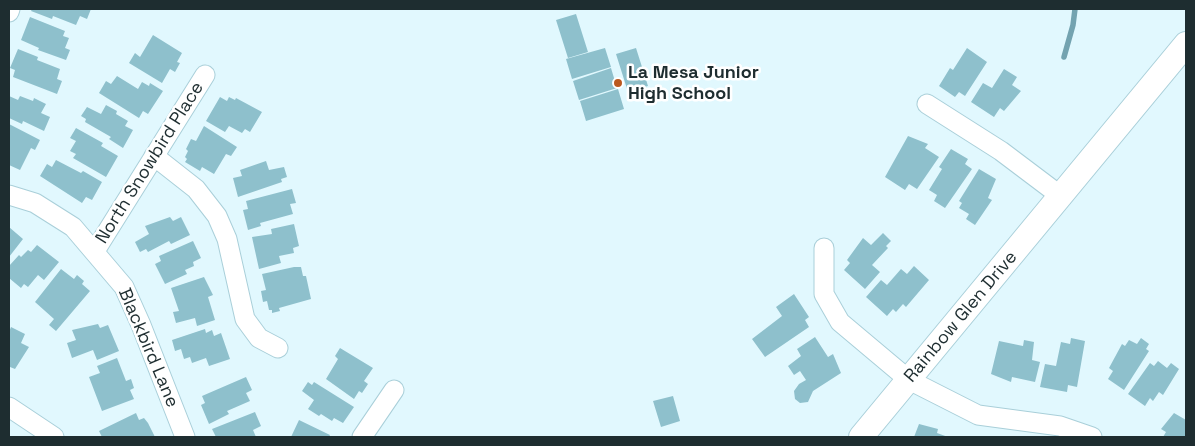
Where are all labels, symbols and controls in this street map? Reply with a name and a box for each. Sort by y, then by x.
place label: La Mesa Junior High School [628,62,759,104]
marker: La Mesa Junior High School [612,77,624,89]
street label: North Snowbird Place [91,78,209,248]
street label: Rainbow Glen Drive [900,247,1022,387]
street label: Blackbird Lane [113,285,183,411]

